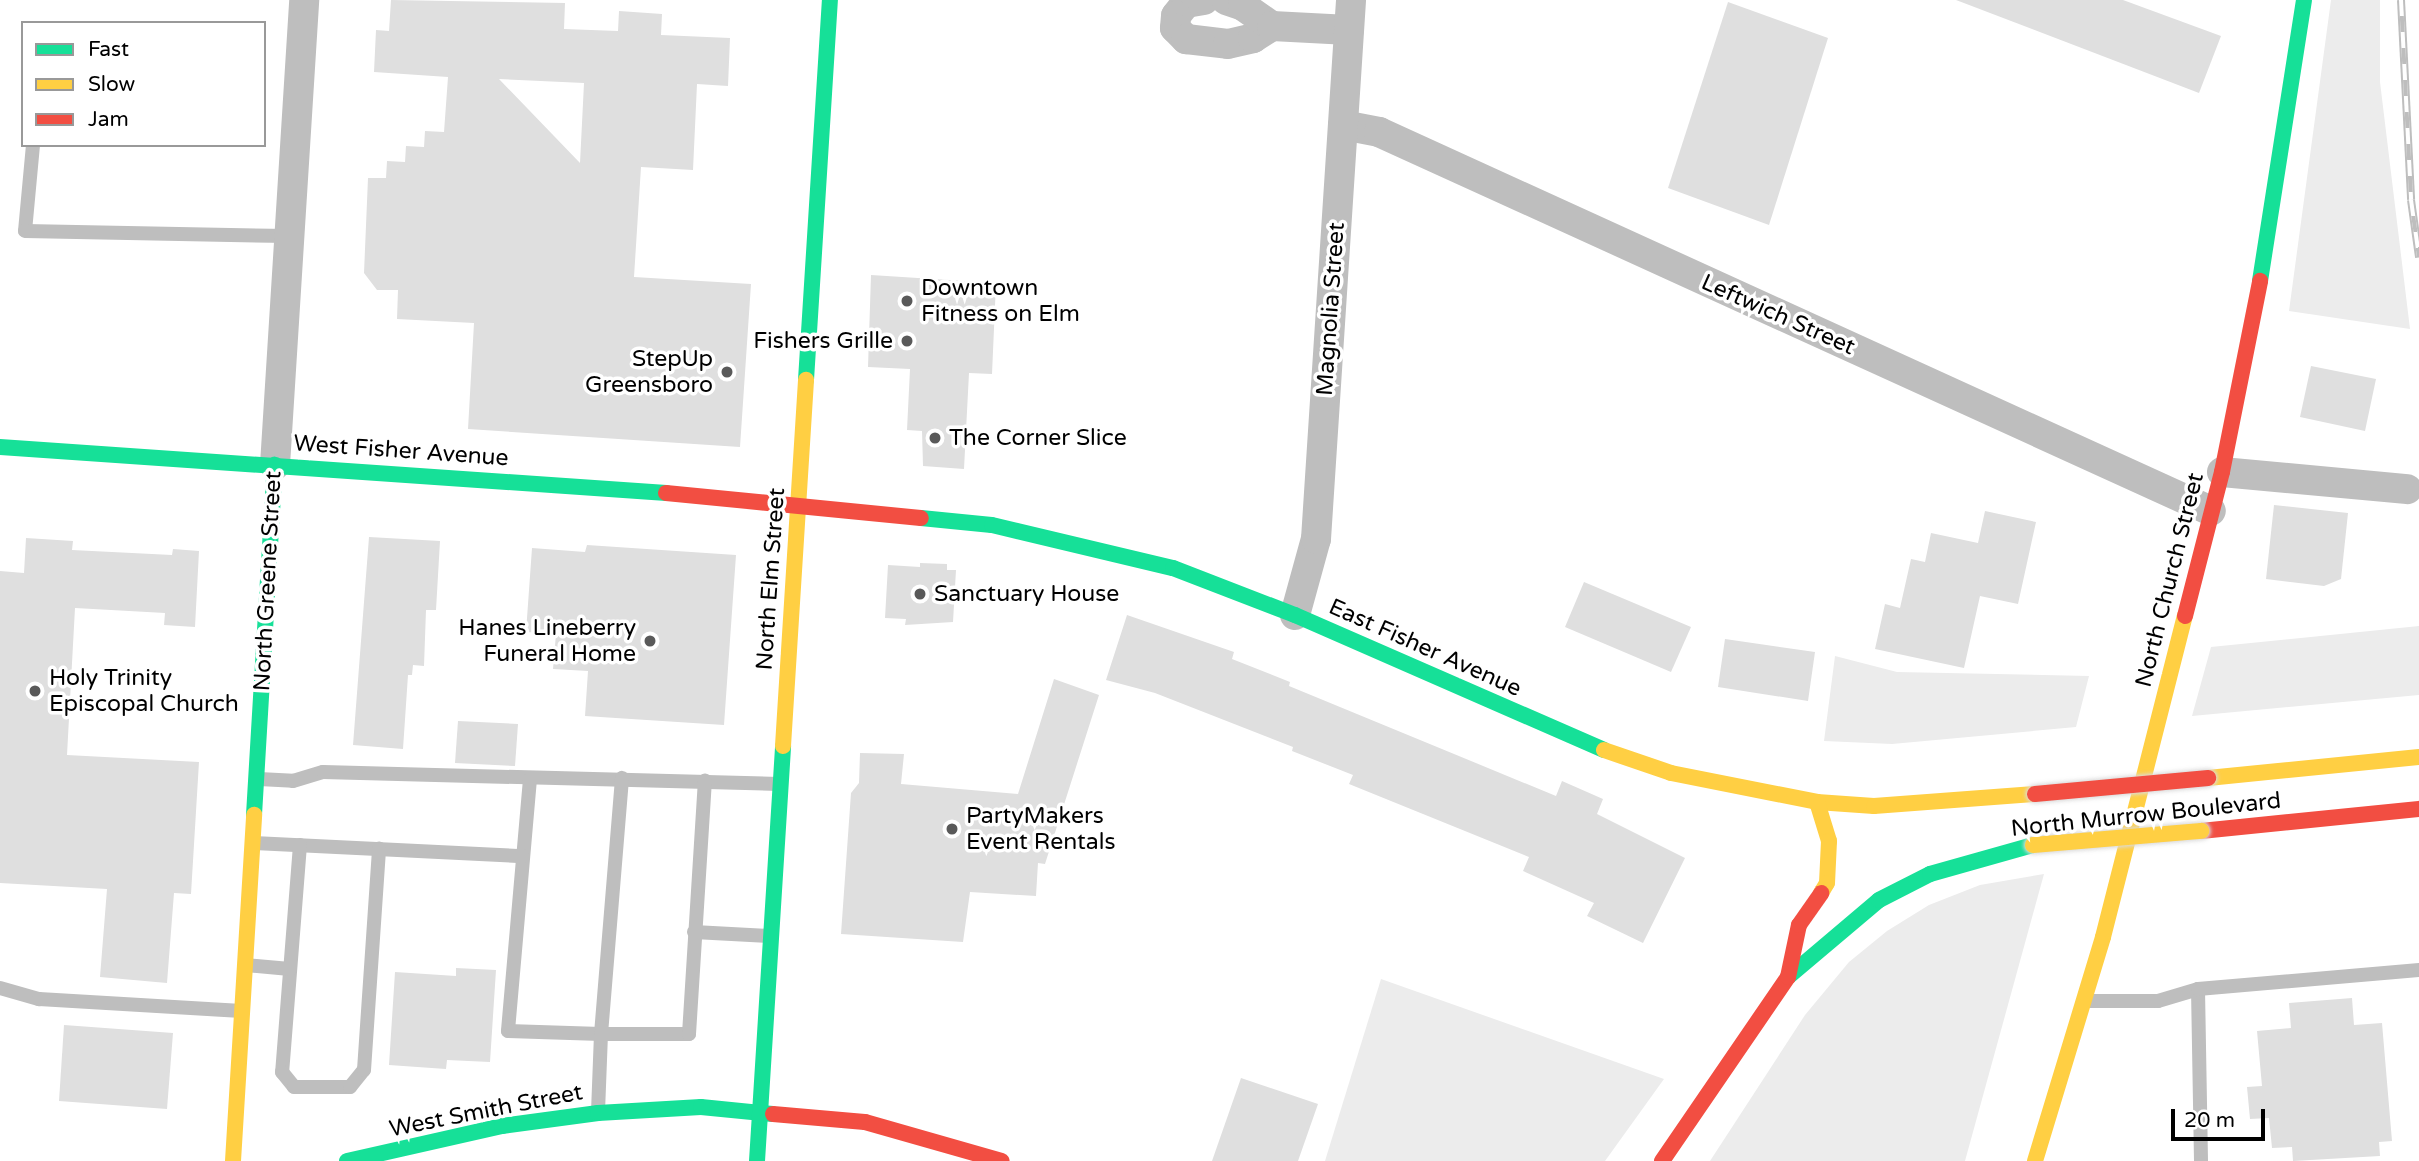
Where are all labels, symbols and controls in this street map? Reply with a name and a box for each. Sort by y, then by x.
legend [21,21,266,147]
text: Fast [88,37,129,62]
text: Slow [88,72,135,97]
text: Jam [88,107,129,132]
street label: Magnolia Street [1311,221,1351,397]
street label: Leftwich Street [1697,269,1859,361]
place label: Downtown Fitness on Elm [921,274,1080,328]
marker: Downtown Fitness on Elm [899,293,915,309]
place label: Fishers Grille [753,327,893,355]
marker: Fishers Grille [899,333,915,349]
place label: StepUp Greensboro [585,345,713,399]
marker: StepUp Greensboro [719,364,735,380]
place label: The Corner Slice [949,424,1127,452]
street label: West Fisher Avenue [293,430,509,472]
marker: The Corner Slice [927,430,943,446]
street label: North Greene Street [248,470,288,692]
street label: North Church Street [2130,470,2210,690]
street label: North Elm Street [751,487,791,671]
place label: Sanctuary House [934,580,1119,608]
marker: Sanctuary House [912,586,928,602]
street label: East Fisher Avenue [1324,593,1526,703]
place label: Hanes Lineberry Funeral Home [458,614,636,668]
marker: Hanes Lineberry Funeral Home [642,633,658,649]
place label: Holy Trinity Episcopal Church [49,664,239,718]
marker: Holy Trinity Episcopal Church [27,683,43,699]
street label: North Murrow Boulevard [2010,787,2282,843]
place label: PartyMakers Event Rentals [966,802,1115,856]
marker: PartyMakers Event Rentals [944,821,960,837]
street label: West Smith Street [387,1079,585,1143]
scale bar [2174,1094,2268,1138]
text: 20 m [2184,1108,2235,1133]

